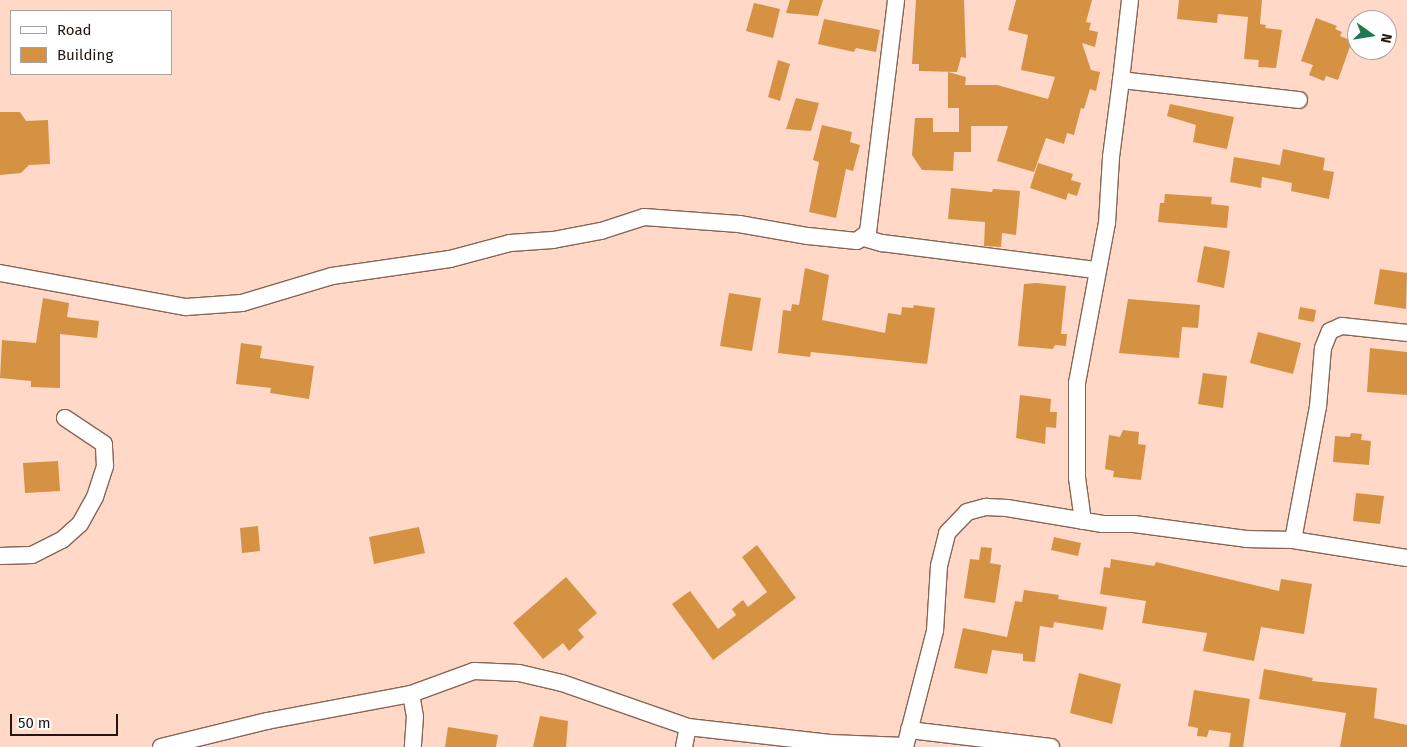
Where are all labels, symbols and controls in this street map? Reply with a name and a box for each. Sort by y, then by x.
legend [10,10,172,75]
north arrow [1347,10,1397,60]
text: Road [57,21,92,39]
text: N [1377,32,1395,45]
text: Building [57,46,113,64]
scale bar [12,704,120,736]
text: 50 m [18,714,51,732]

